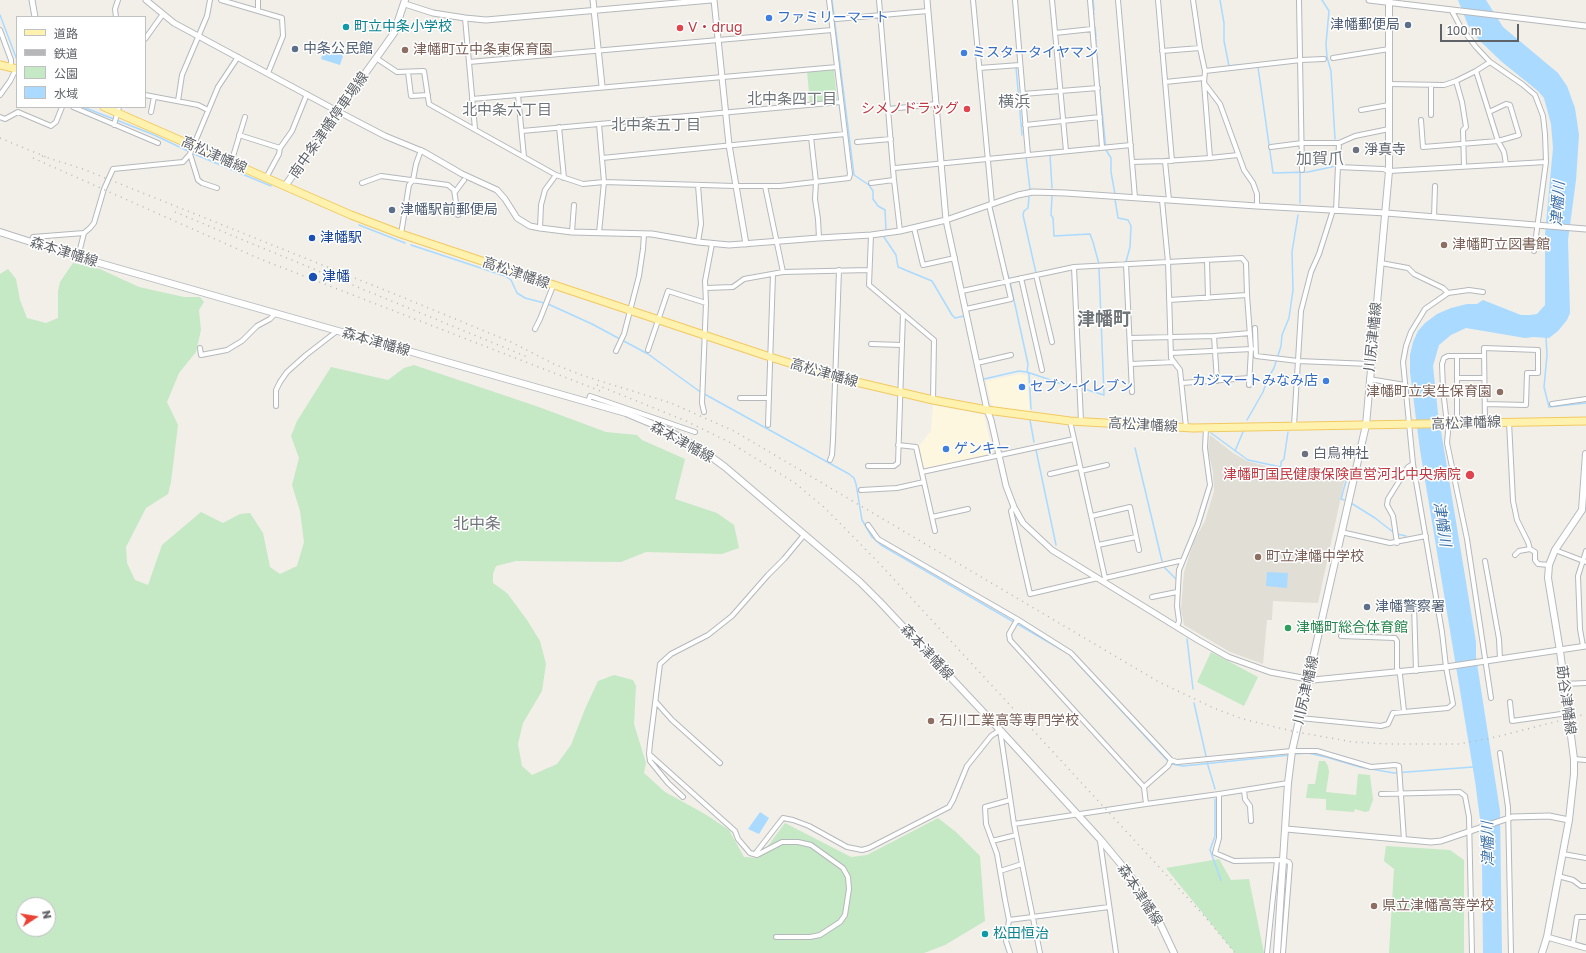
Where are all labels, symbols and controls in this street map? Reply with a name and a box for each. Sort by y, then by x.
place label: ファミリーマート [777,10,889,26]
marker: ファミリーマート [764,13,774,23]
legend [16,16,146,108]
scale bar [1442,16,1521,42]
place label: 津幡郵便局 [1330,17,1400,33]
place label: 町立中条小学校 [354,19,452,35]
place label: V・drug [688,20,743,36]
marker: 津幡郵便局 [1403,20,1413,30]
marker: 町立中条小学校 [341,22,351,32]
marker: V・drug [675,23,685,33]
text: 100 m [1447,23,1481,38]
text: 道路 [54,26,78,41]
place label: 中条公民館 [303,41,373,57]
place label: 津幡町立中条東保育園 [413,42,553,58]
marker: 中条公民館 [290,44,300,54]
marker: 津幡町立中条東保育園 [400,45,410,55]
place label: ミスタータイヤマン [972,45,1098,61]
text: 鉄道 [54,46,78,61]
marker: ミスタータイヤマン [959,48,969,58]
text: 公園 [54,66,78,81]
street label: 南中条津幡停車場線 [286,69,372,181]
text: 水域 [54,86,78,101]
district label: 北中条四丁目 [747,90,837,108]
district label: 横浜 [998,92,1030,112]
district label: 北中条六丁目 [462,101,552,119]
place label: シメノドラッグ [861,101,959,117]
marker: シメノドラッグ [962,104,972,114]
district label: 北中条五丁目 [611,116,701,134]
street label: 高松津幡線 [179,133,249,177]
place label: 淨真寺 [1364,142,1406,158]
marker: 淨真寺 [1351,145,1361,155]
district label: 加賀爪 [1296,149,1344,169]
water label: 津幡川 [1547,181,1569,227]
place label: 津幡駅前郵便局 [400,202,498,218]
marker: 津幡駅前郵便局 [387,205,397,215]
place label: 津幡駅 [320,230,362,246]
marker: 津幡駅 [307,233,317,243]
street label: 森本津幡線 [28,234,100,270]
place label: 津幡町立図書館 [1452,237,1550,253]
marker: 津幡町立図書館 [1439,240,1449,250]
street label: 高松津幡線 [480,254,552,292]
place label: 津幡 [322,269,350,285]
marker: 津幡 [307,271,319,283]
street label: 川尻津幡線 [1361,301,1385,373]
district label: 津幡町 [1077,308,1131,330]
street label: 森本津幡線 [340,324,412,360]
street label: 高松津幡線 [788,355,860,391]
place label: カジマートみなみ店 [1192,373,1318,389]
marker: カジマートみなみ店 [1321,376,1331,386]
place label: セブン-イレブン [1030,379,1133,395]
marker: セブン-イレブン [1017,382,1027,392]
place label: 津幡町立実生保育園 [1366,384,1492,400]
marker: 津幡町立実生保育園 [1495,387,1505,397]
street label: 高松津幡線 [1431,413,1501,433]
street label: 高松津幡線 [1108,415,1178,435]
street label: 森本津幡線 [647,418,717,466]
place label: ゲンキー [954,441,1010,457]
marker: ゲンキー [941,444,951,454]
place label: 白鳥神社 [1313,446,1369,462]
marker: 白鳥神社 [1300,449,1310,459]
place label: 津幡町国民健康保険直営河北中央病院 [1223,467,1461,483]
marker: 津幡町国民健康保険直営河北中央病院 [1464,469,1476,481]
water label: 津幡川 [1430,500,1454,548]
district label: 北中条 [453,514,501,534]
place label: 町立津幡中学校 [1266,549,1364,565]
marker: 町立津幡中学校 [1253,552,1263,562]
place label: 津幡警察署 [1375,599,1445,615]
marker: 津幡警察署 [1362,602,1372,612]
place label: 津幡町総合体育館 [1296,620,1408,636]
street label: 森本津幡線 [897,621,957,683]
marker: 津幡町総合体育館 [1283,623,1293,633]
street label: 川尻津幡線 [1290,654,1322,726]
street label: 莇谷津幡線 [1553,664,1579,736]
place label: 石川工業高等専門学校 [939,713,1079,729]
marker: 石川工業高等専門学校 [926,716,936,726]
water label: 津幡川 [1479,821,1497,867]
street label: 森本津幡線 [1114,861,1166,929]
north arrow [16,897,56,937]
place label: 県立津幡高等学校 [1382,898,1494,914]
marker: 県立津幡高等学校 [1369,901,1379,911]
text: N [40,909,54,920]
place label: 松田恒治 [993,926,1049,942]
marker: 松田恒治 [980,929,990,939]

